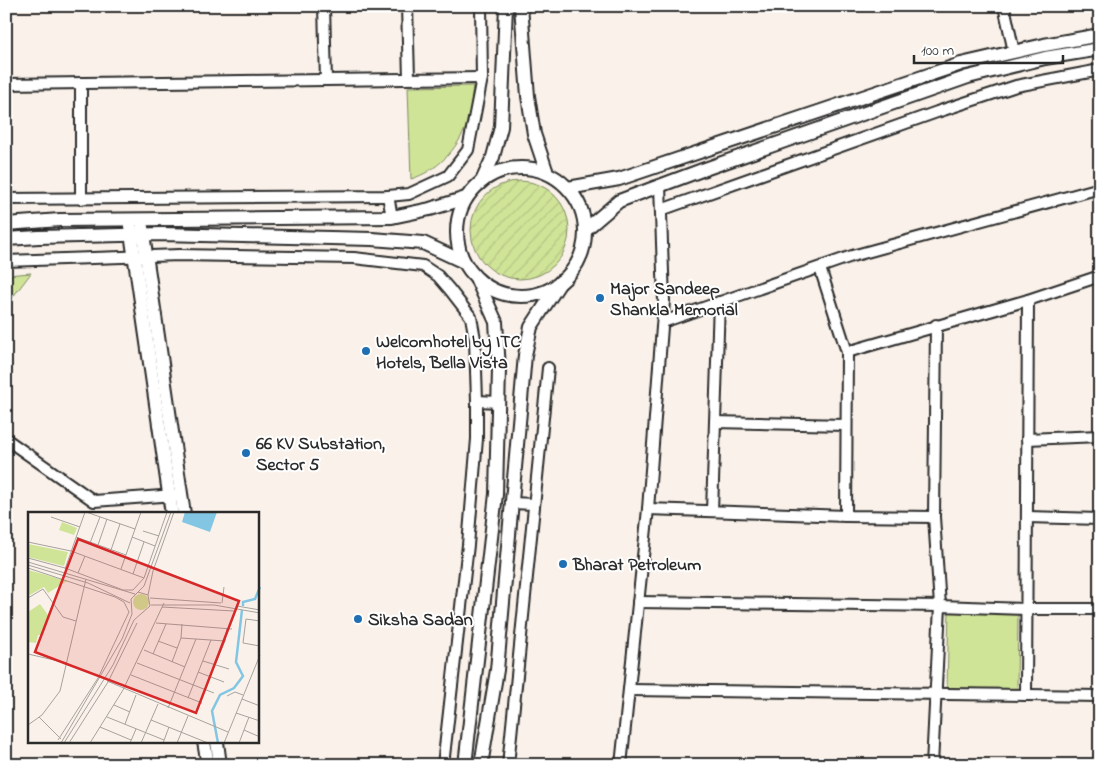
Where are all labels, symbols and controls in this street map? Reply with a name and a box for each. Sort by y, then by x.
scale bar [914,32,1062,64]
text: 100 m [921,40,954,62]
place label: Major Sandeep Shankla Memorial [610,277,738,324]
marker: Major Sandeep Shankla Memorial [594,292,606,304]
place label: Welcomhotel by ITC Hotels, Bella Vista [376,330,520,377]
marker: Welcomhotel by ITC Hotels, Bella Vista [360,345,372,357]
place label: 66 KV Substation, Sector 5 [256,432,385,479]
marker: 66 KV Substation, Sector 5 [240,447,252,459]
inset map [28,512,259,744]
place label: Bharat Petroleum [572,553,701,579]
marker: Bharat Petroleum [557,558,569,570]
place label: Siksha Sadan [368,608,473,634]
marker: Siksha Sadan [352,613,364,625]

